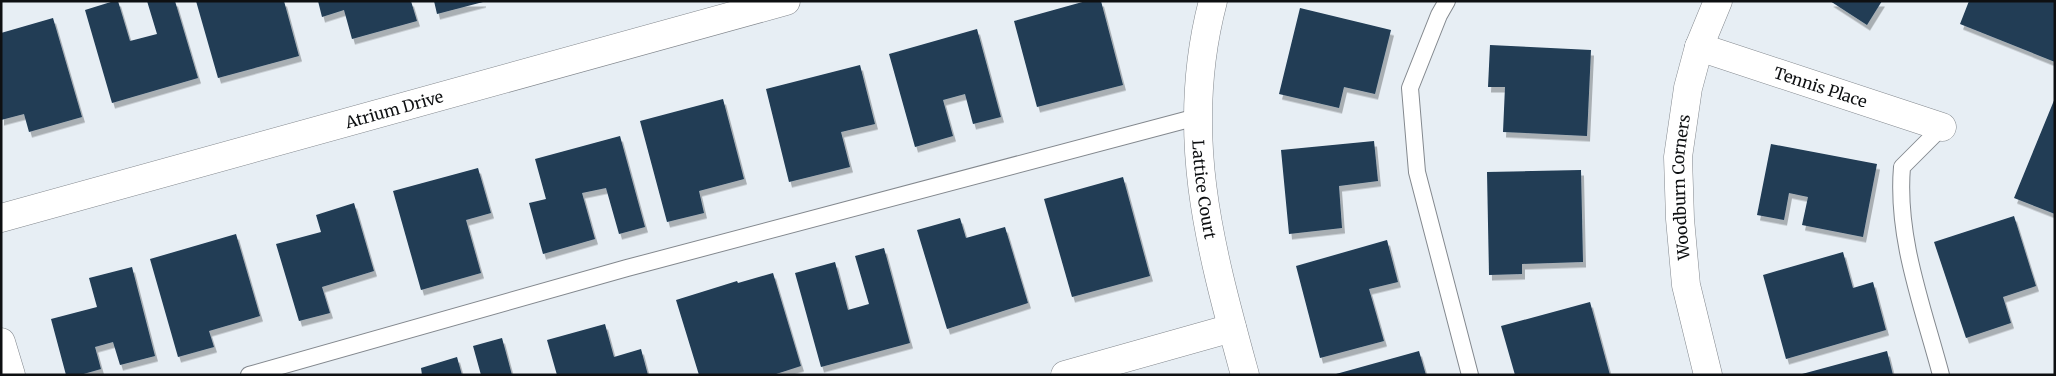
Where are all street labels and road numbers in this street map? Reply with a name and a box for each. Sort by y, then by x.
street label: Tennis Place [1771,62,1870,112]
street label: Atrium Drive [342,86,445,133]
street label: Woodburn Corners [1668,113,1694,262]
street label: Lattice Court [1188,139,1221,241]

